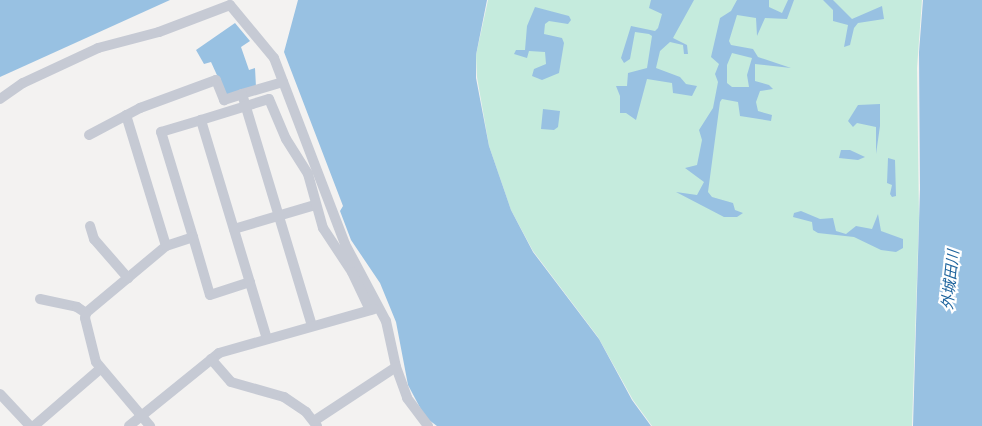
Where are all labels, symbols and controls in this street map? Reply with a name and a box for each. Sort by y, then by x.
water label: 外城田川 [939,249,963,311]

